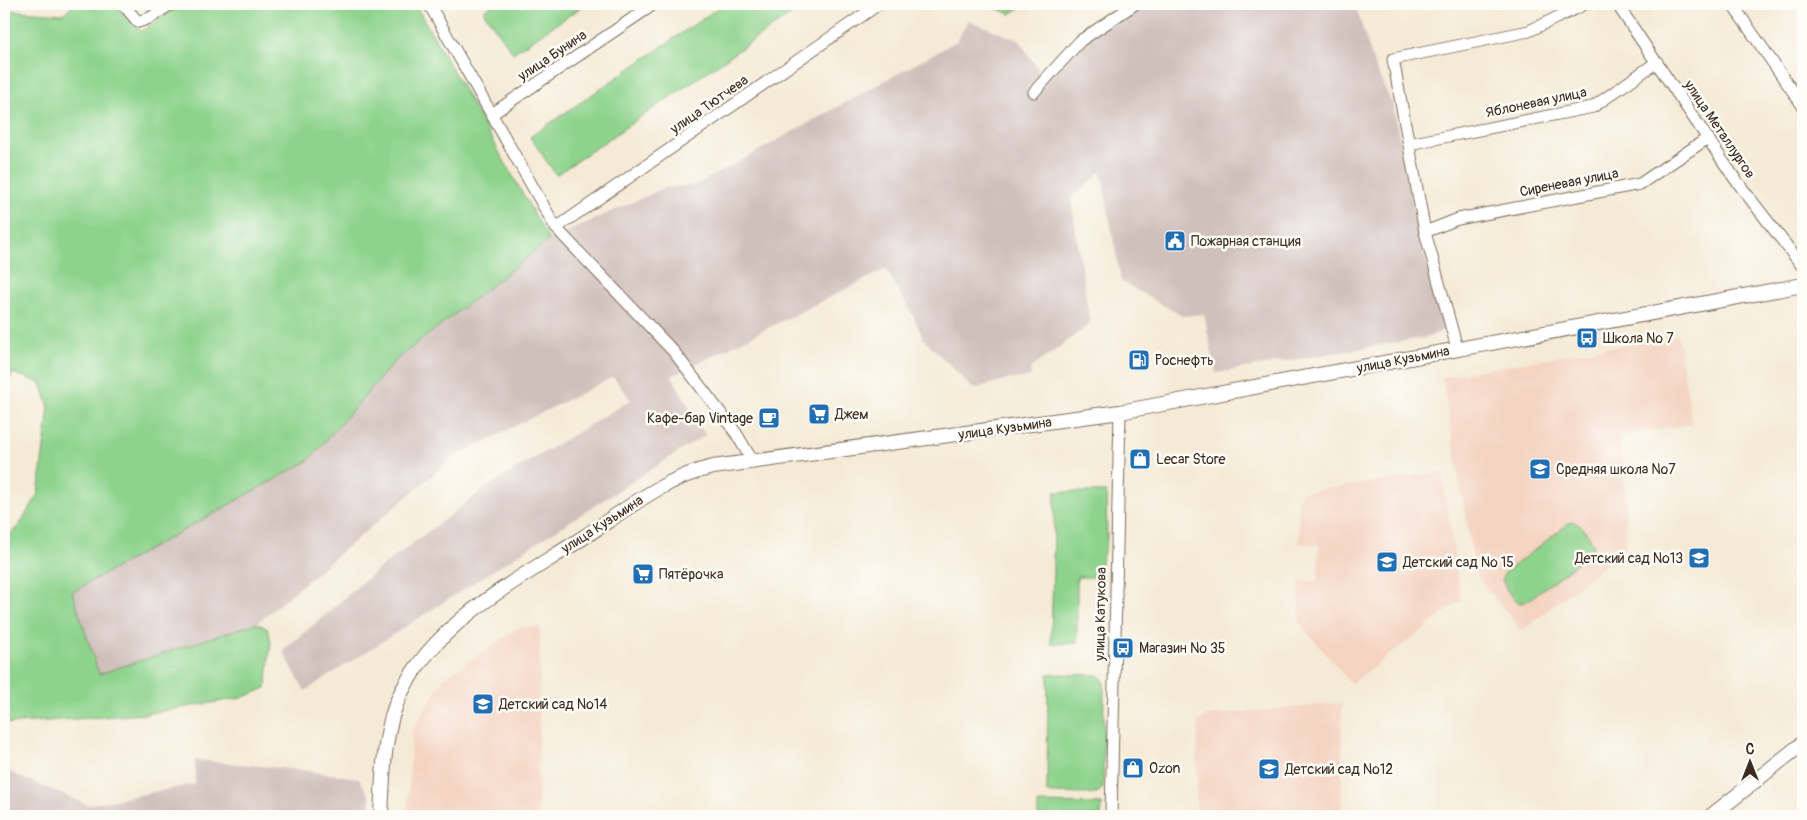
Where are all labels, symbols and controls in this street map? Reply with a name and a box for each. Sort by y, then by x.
street label: улица Бунина [514,26,590,85]
street label: улица Тютчева [666,71,751,138]
street label: улица Металлургов [1680,76,1759,182]
street label: Яблоневая улица [1484,83,1588,121]
street label: Сиреневая улица [1518,165,1620,200]
public building icon: Пожарная станция [1163,229,1187,253]
place label: Пожарная станция [1191,233,1301,250]
bus stop icon: Школа № 7 [1575,326,1599,350]
place label: Школа № 7 [1603,330,1674,347]
street label: улица Кузьмина [1354,342,1451,377]
fuel station icon: Роснефть [1127,348,1151,372]
place label: Роснефть [1155,352,1214,369]
supermarket icon: Джем [807,402,831,426]
cafe icon: Кафе-бар Vintage [757,406,781,430]
place label: Джем [834,406,869,423]
place label: Кафе-бар Vintage [647,410,753,427]
street label: улица Кузьмина [956,414,1053,444]
shop icon: Lecar Store [1128,447,1152,471]
place label: Lecar Store [1156,451,1225,468]
school or university icon: Средняя школа №7 [1528,457,1552,481]
place label: Средняя школа №7 [1556,461,1676,478]
street label: улица Кузьмина [557,492,646,558]
school or university icon: Детский сад №13 [1687,546,1711,570]
school or university icon: Детский сад № 15 [1375,550,1399,574]
place label: Детский сад №13 [1574,550,1683,567]
place label: Детский сад № 15 [1402,554,1514,571]
supermarket icon: Пятёрочка [631,562,655,586]
place label: Пятёрочка [659,566,723,583]
street label: улица Катукова [1091,567,1110,662]
bus stop icon: Магазин № 35 [1111,636,1135,660]
place label: Магазин № 35 [1139,640,1225,657]
school or university icon: Детский сад №14 [471,692,495,716]
place label: Детский сад №14 [498,696,607,713]
north arrow [1724,738,1774,788]
text: С [1746,741,1755,758]
shop icon: Ozon [1121,756,1145,780]
school or university icon: Детский сад №12 [1257,757,1281,781]
place label: Ozon [1149,760,1181,777]
place label: Детский сад №12 [1284,761,1393,778]

